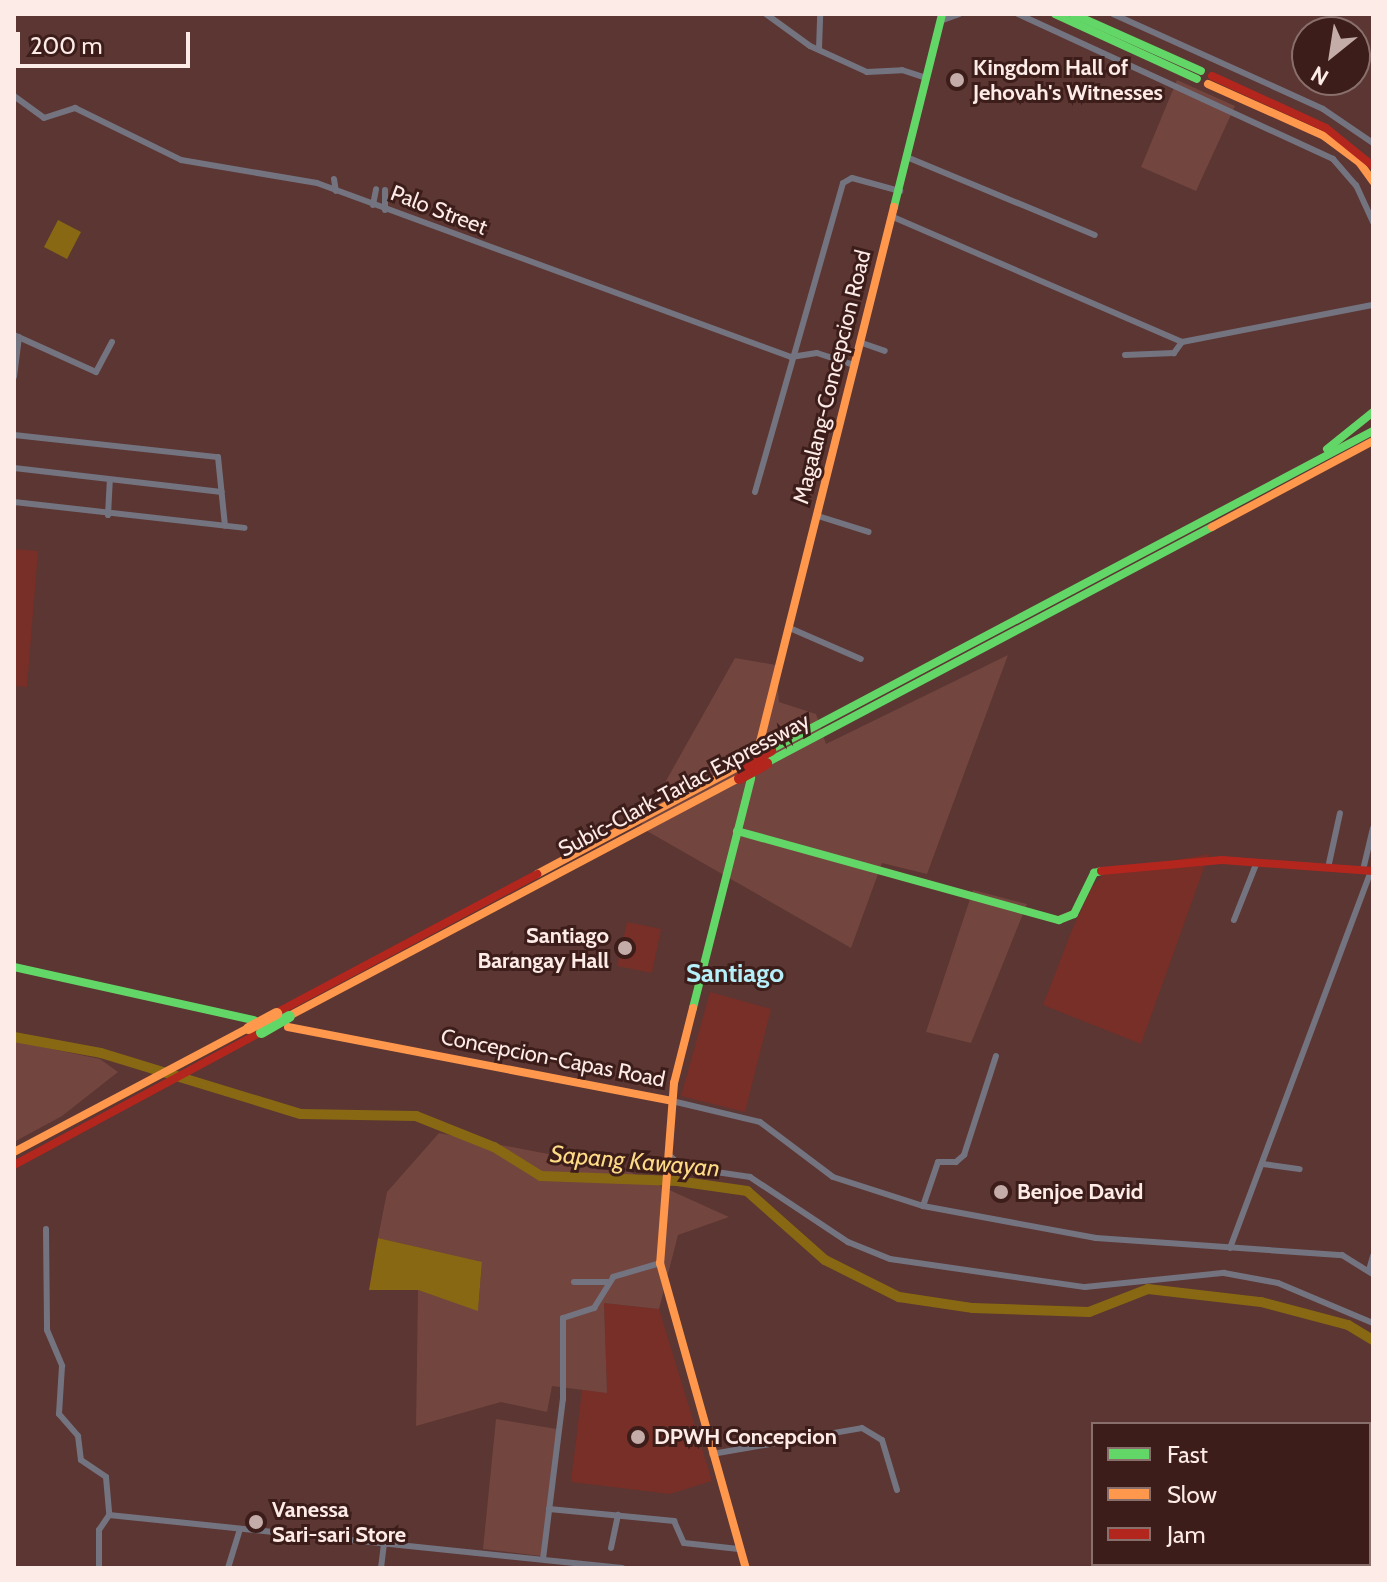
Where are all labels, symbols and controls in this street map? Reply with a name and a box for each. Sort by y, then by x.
scale bar [20,16,194,66]
north arrow [1291,16,1371,96]
text: 200 m [30,31,103,60]
place label: Kingdom Hall of Jehovah's Witnesses [973,54,1163,106]
text: N [1306,60,1333,91]
marker: Kingdom Hall of Jehovah's Witnesses [948,71,966,89]
street label: Palo Street [387,179,491,241]
street label: Magalang-Concepcion Road [788,247,876,507]
street label: Subic-Clark-Tarlac Expressway [554,707,814,863]
place label: Santiago Barangay Hall [477,922,609,974]
marker: Santiago Barangay Hall [616,939,634,957]
district label: Santiago [686,958,784,990]
street label: Concepcion-Capas Road [439,1023,667,1093]
water label: Sapang Kawayan [549,1139,721,1183]
place label: Benjoe David [1017,1179,1143,1205]
marker: Benjoe David [992,1183,1010,1201]
legend [1091,1422,1371,1566]
place label: DPWH Concepcion [654,1424,837,1450]
marker: DPWH Concepcion [629,1428,647,1446]
text: Fast [1167,1440,1208,1469]
text: Slow [1167,1480,1217,1509]
place label: Vanessa Sari-sari Store [272,1496,406,1548]
marker: Vanessa Sari-sari Store [247,1513,265,1531]
text: Jam [1167,1520,1205,1549]

